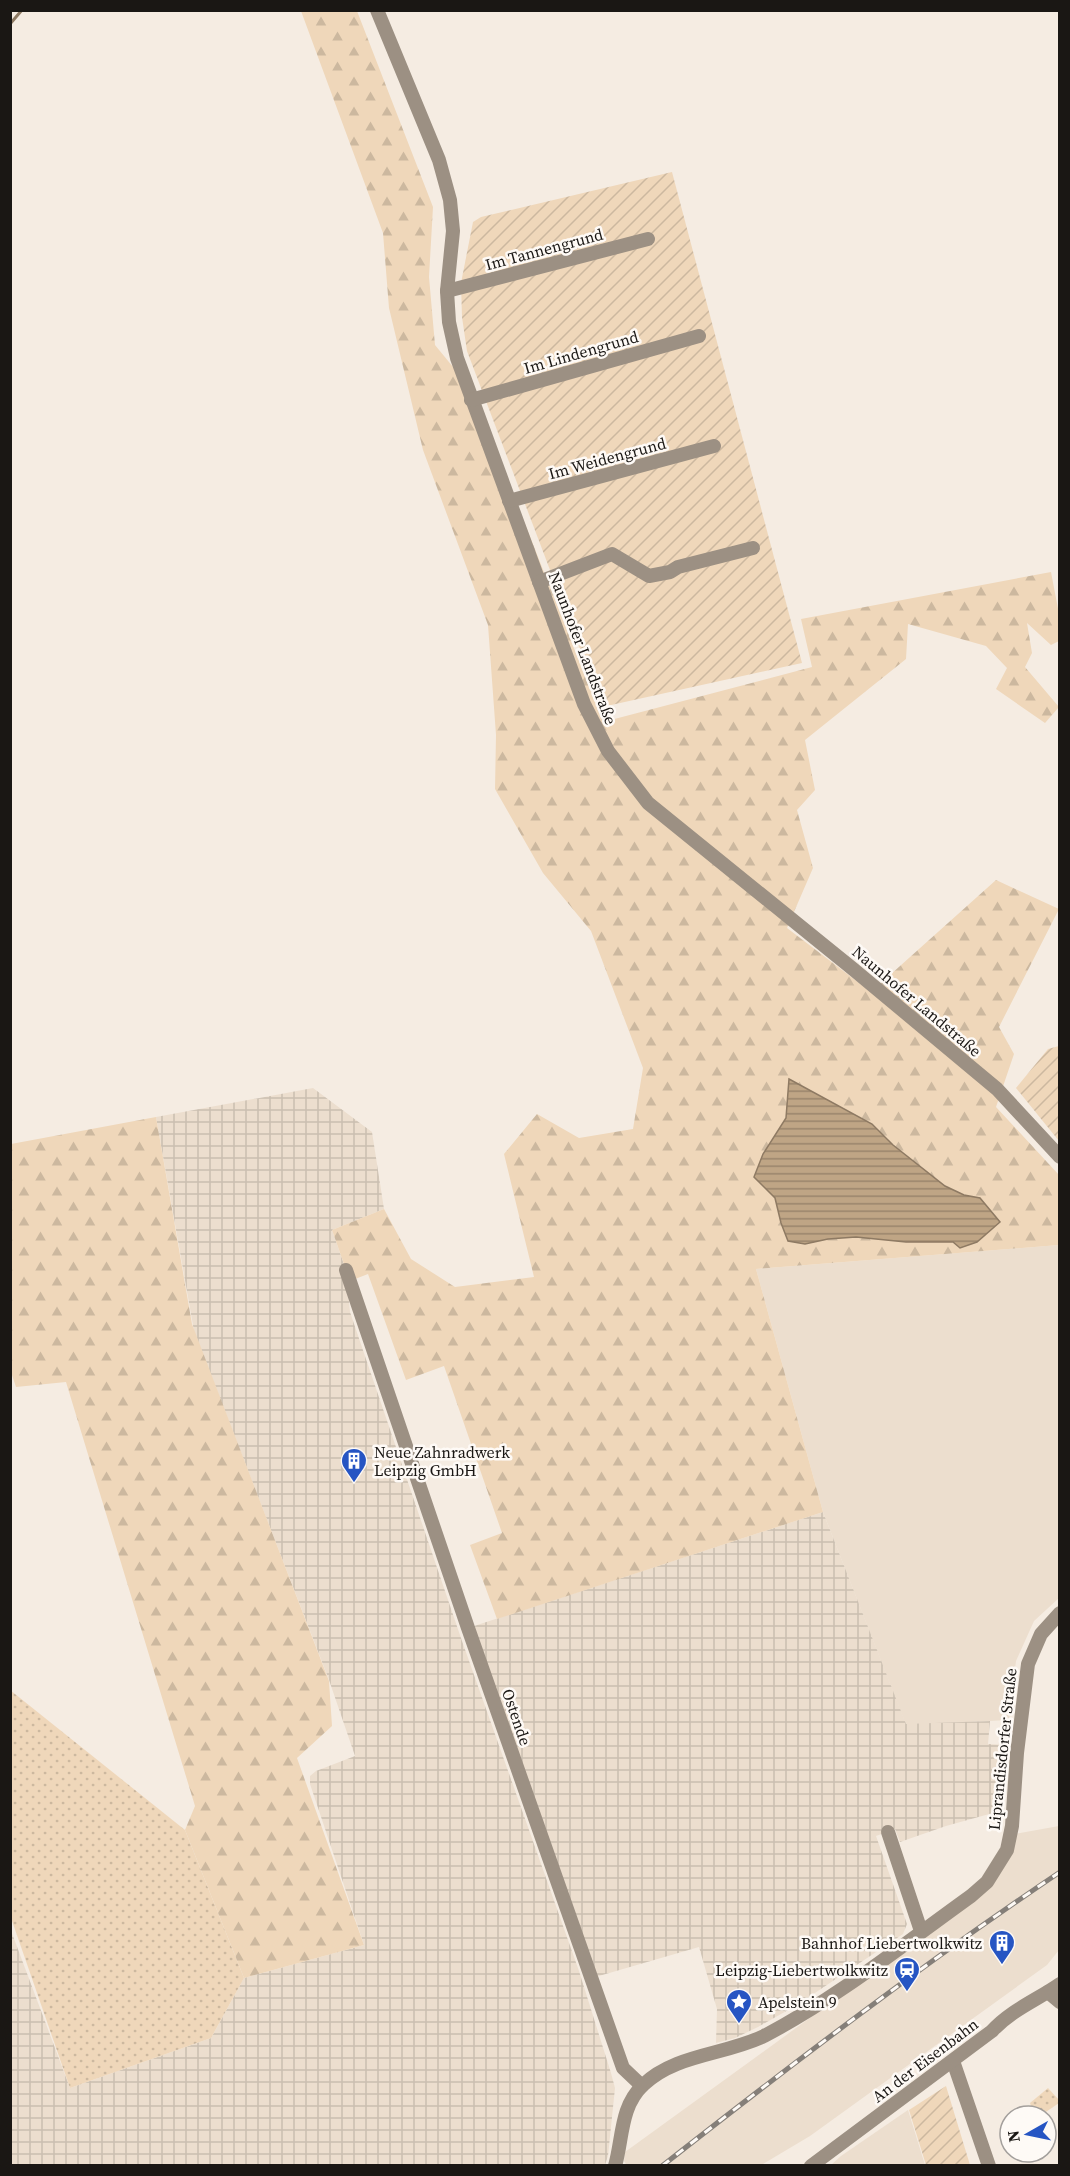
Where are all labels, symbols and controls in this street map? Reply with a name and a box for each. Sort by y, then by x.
street label: Im Tannengrund [483,223,605,275]
street label: Im Lindengrund [521,325,641,379]
street label: Im Weidengrund [546,432,668,484]
street label: Naunhofer Landstraße [544,568,622,728]
street label: Naunhofer Landstraße [848,940,986,1062]
place label: Neue Zahnradwerk Leipzig GmbH [374,1441,510,1481]
building icon: Neue Zahnradwerk Leipzig GmbH [339,1446,369,1484]
street label: Liprandisdorfer Straße [983,1667,1021,1831]
street label: Ostende [497,1686,537,1748]
building icon: Bahnhof Liebertwolkwitz [987,1928,1017,1966]
place label: Bahnhof Liebertwolkwitz [801,1932,982,1954]
station icon: Leipzig-Liebertwolkwitz [892,1955,922,1993]
place label: Leipzig-Liebertwolkwitz [715,1959,888,1981]
place icon: Apelstein 9 [724,1987,754,2025]
place label: Apelstein 9 [758,1991,837,2013]
street label: An der Eisenbahn [867,2013,983,2107]
north arrow [998,2104,1058,2164]
text: N [1001,2129,1025,2144]

